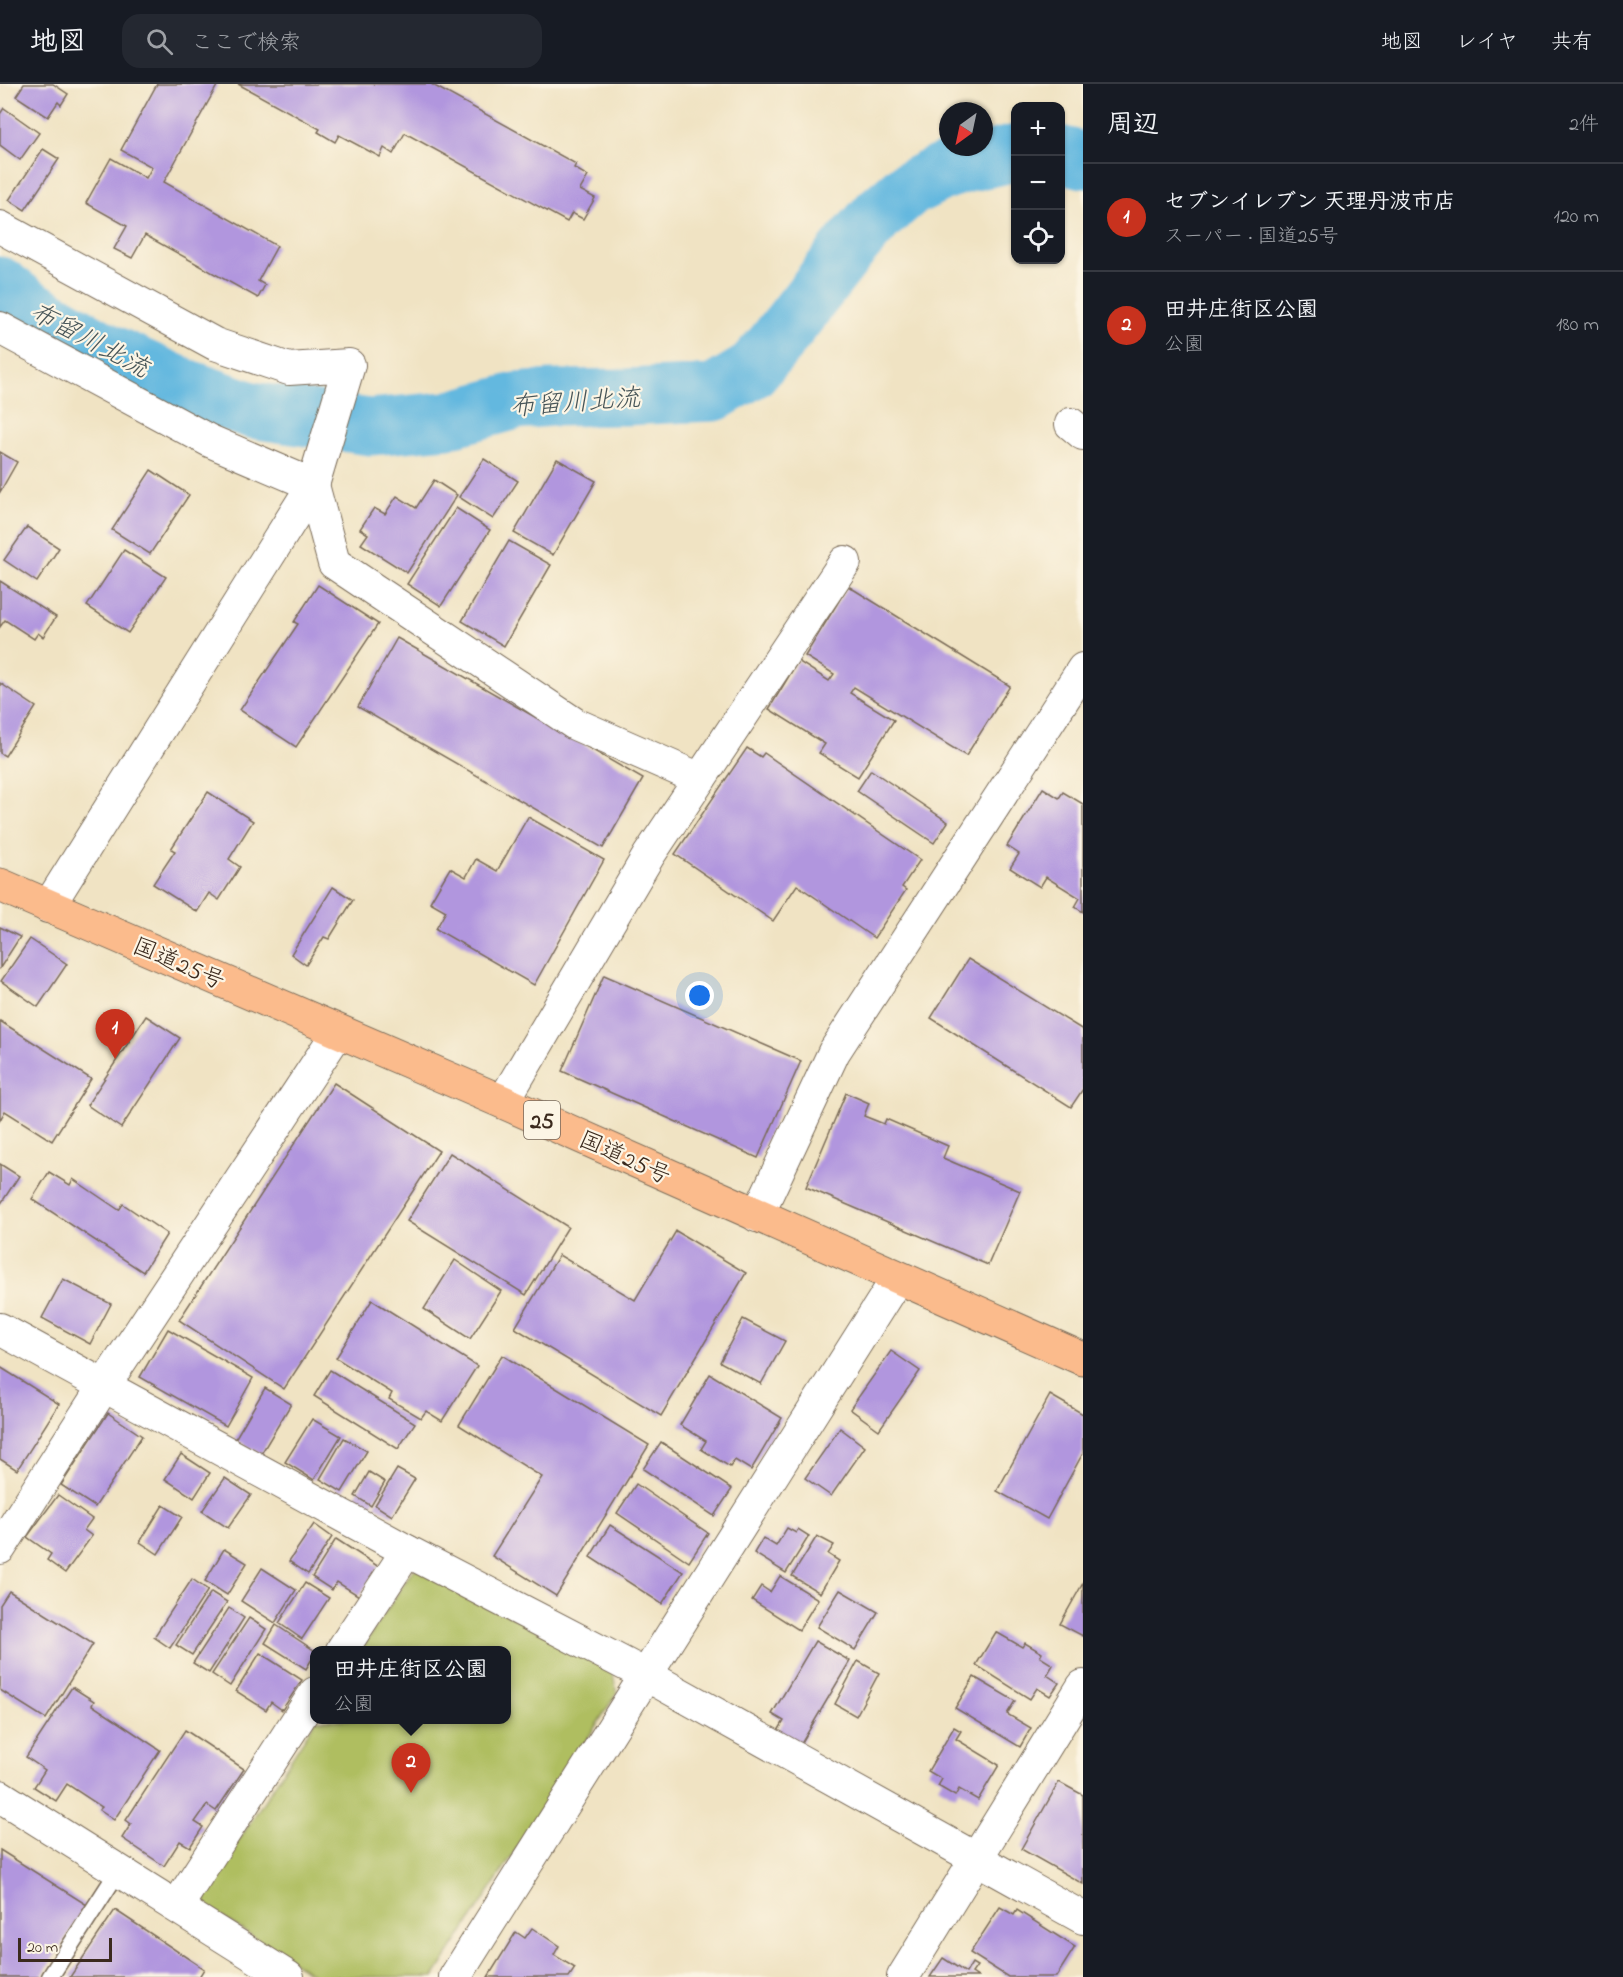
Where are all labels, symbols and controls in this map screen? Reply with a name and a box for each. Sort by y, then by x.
search box [122,14,542,68]
text: 地図 [30,23,86,64]
icon: search [143,25,176,58]
text: ここで検索 [191,28,301,60]
text: 地図 [1381,28,1423,58]
text: レイヤ [1456,28,1518,58]
text: 共有 [1551,28,1593,58]
north arrow [939,102,993,156]
map controls [1011,102,1065,264]
button: + [1011,102,1065,156]
text: 周辺 [1107,107,1159,145]
text: 2件 [1569,111,1599,140]
button: − [1011,156,1065,210]
text: セブンイレブン 天理丹波市店 [1164,187,1456,219]
text: 1 [1123,203,1130,232]
text: 120 m [1554,203,1599,232]
button: locate [1011,210,1065,264]
text: スーパー · 国道25号 [1164,223,1339,252]
water label: 布留川北流 [22,294,157,390]
text: 田井庄街区公園 [1164,295,1318,327]
text: 2 [1122,311,1131,340]
text: 180 m [1556,311,1599,340]
text: 公園 [1164,331,1204,360]
water label: 布留川北流 [509,380,643,427]
street label: 国道25号 [126,930,230,1000]
your location [685,981,714,1010]
pin: 1 [96,1010,134,1059]
road number: 25 [524,1101,560,1139]
street label: 国道25号 [572,1123,676,1195]
popup [310,1646,511,1724]
text: 田井庄街区公園 [333,1655,488,1687]
text: 公園 [333,1691,373,1720]
pin: 2 [392,1744,430,1793]
scale bar [18,1935,112,1962]
text: 20 m [27,1936,58,1960]

